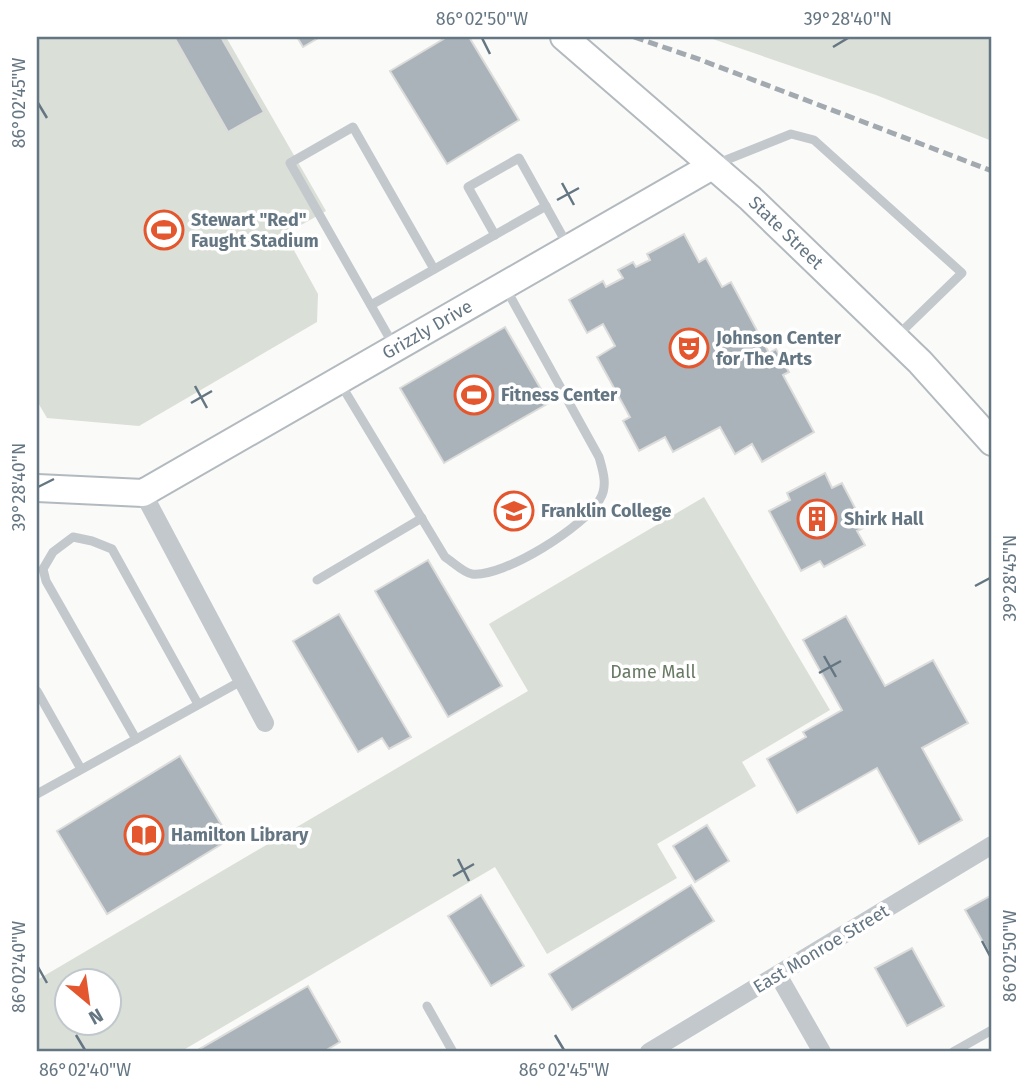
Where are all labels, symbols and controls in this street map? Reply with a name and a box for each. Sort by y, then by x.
text: 86°02'50"W [436,8,528,30]
text: 39°28'40"N [804,8,892,30]
text: 86°02'45"W [8,58,30,148]
street label: State Street [744,192,828,274]
sports icon: Stewart "Red" Faught Stadium [143,209,185,251]
place label: Stewart "Red" Faught Stadium [191,209,319,252]
street label: Grizzly Drive [378,295,476,364]
theatre icon: Johnson Center for The Arts [668,327,710,369]
place label: Johnson Center for The Arts [715,327,842,370]
sports icon: Fitness Center [453,374,495,416]
place label: Fitness Center [501,384,618,406]
text: 39°28'40"N [8,443,30,531]
school or university icon: Franklin College [493,490,535,532]
building icon: Shirk Hall [796,498,838,540]
place label: Franklin College [541,500,672,522]
place label: Shirk Hall [844,508,924,530]
text: 39°28'45"N [999,535,1021,621]
park label: Dame Mall [610,661,696,683]
library icon: Hamilton Library [123,814,165,856]
place label: Hamilton Library [171,824,309,846]
street label: East Monroe Street [749,900,893,998]
text: 86°02'50"W [999,910,1021,1002]
text: 86°02'40"W [8,921,30,1013]
north arrow [52,967,122,1036]
text: N [85,1003,107,1030]
text: 86°02'40"W [39,1059,131,1081]
text: 86°02'45"W [519,1059,609,1081]

